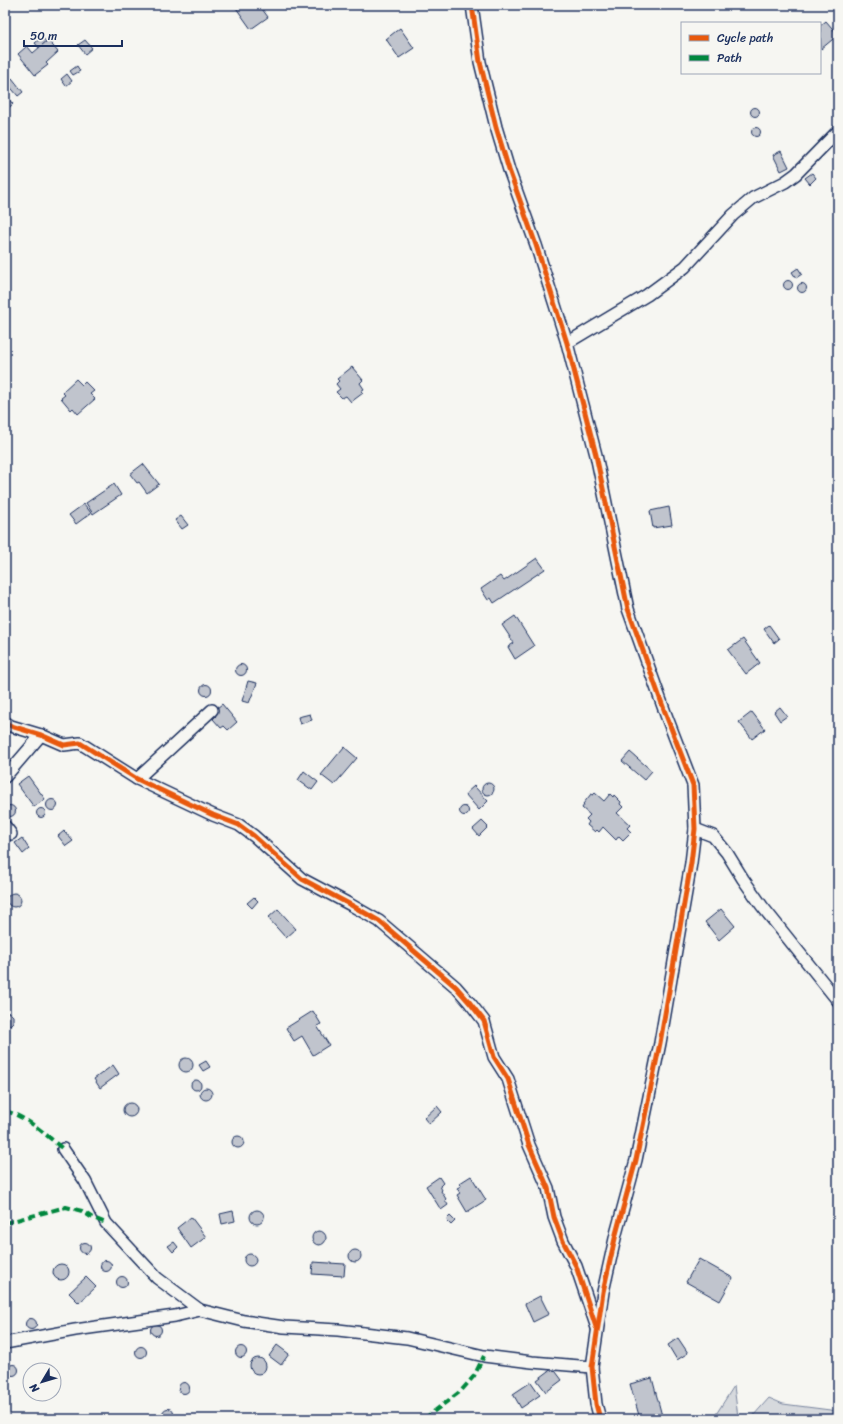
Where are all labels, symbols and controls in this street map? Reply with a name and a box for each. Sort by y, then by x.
scale bar [24,22,122,48]
legend [681,22,821,74]
text: 50 m [30,25,57,47]
text: Cycle path [717,27,773,49]
text: Path [717,47,742,69]
north arrow [22,1362,62,1402]
text: N [24,1379,45,1397]

